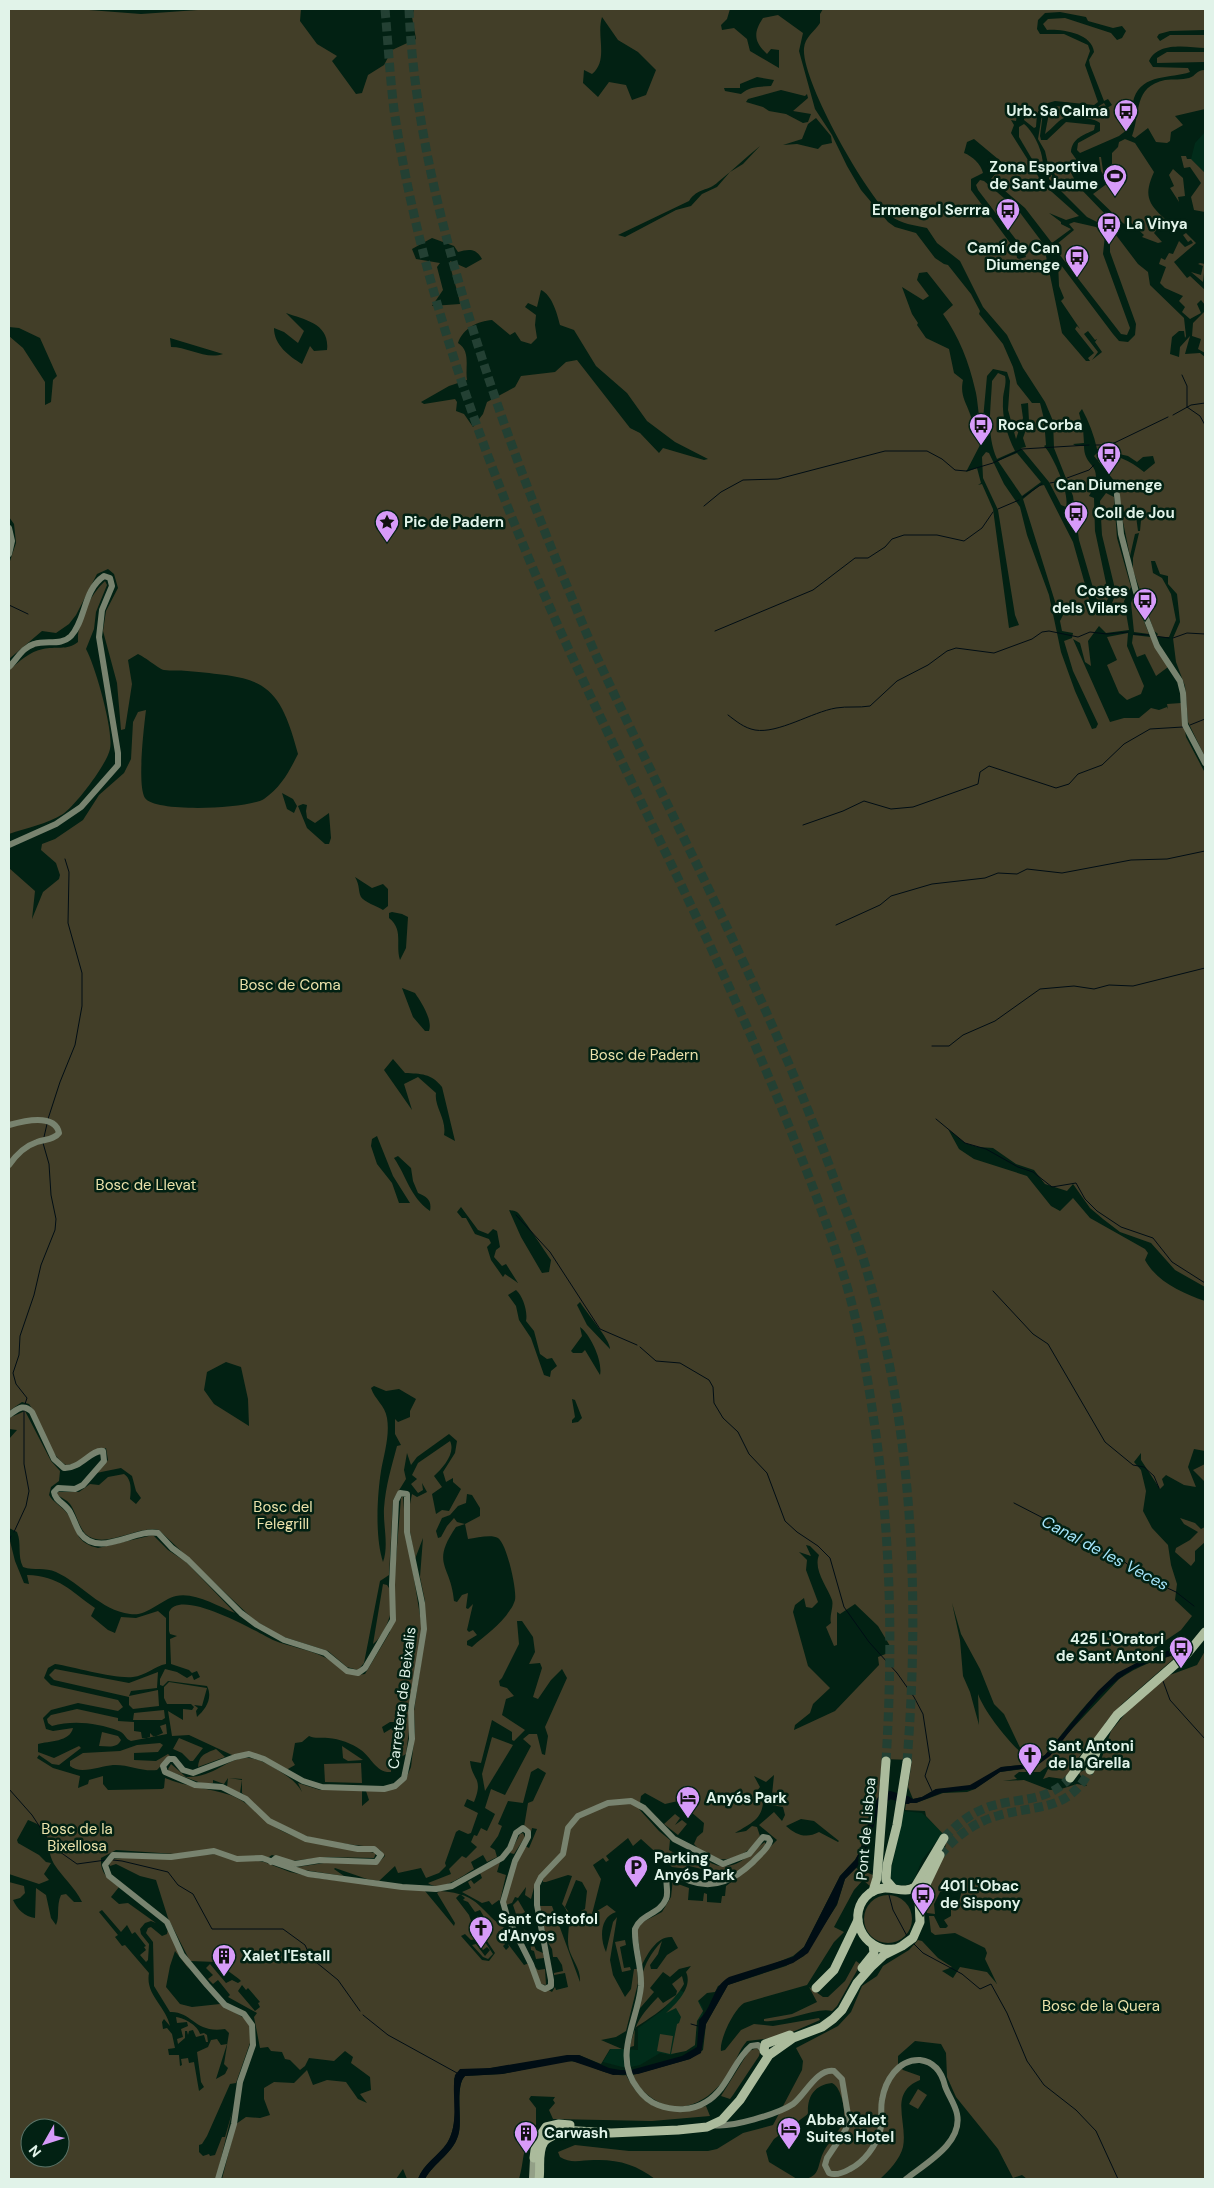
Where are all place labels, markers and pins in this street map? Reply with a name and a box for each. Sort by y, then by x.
bus stop icon: Urb. Sa Calma [1113,98,1139,132]
place label: Urb. Sa Calma [1006,101,1108,121]
place label: Zona Esportiva de Sant Jaume [989,157,1098,194]
sports icon: Zona Esportiva de Sant Jaume [1102,163,1128,197]
bus stop icon: Ermengol Serrra [995,197,1021,231]
place label: Ermengol Serrra [872,200,990,220]
bus stop icon: La Vinya [1096,211,1122,245]
place label: La Vinya [1126,214,1188,234]
place label: Camí de Can Diumenge [967,238,1060,275]
bus stop icon: Camí de Can Diumenge [1064,244,1090,278]
bus stop icon: Roca Corba [968,412,994,446]
place label: Roca Corba [998,415,1083,435]
bus stop icon: Can Diumenge [1096,441,1122,475]
place label: Can Diumenge [1056,475,1162,495]
bus stop icon: Coll de Jou [1063,500,1089,534]
place label: Coll de Jou [1094,503,1175,523]
place icon: Pic de Padern [374,509,400,543]
place label: Pic de Padern [404,512,504,532]
place label: Costes dels Vilars [1052,581,1128,618]
bus stop icon: Costes dels Vilars [1132,587,1158,621]
place label: 425 L'Oratori de Sant Antoni [1056,1629,1164,1666]
bus stop icon: 425 L'Oratori de Sant Antoni [1168,1635,1194,1669]
place label: Sant Antoni de la Grella [1048,1736,1134,1773]
church icon: Sant Antoni de la Grella [1017,1742,1043,1776]
hotel icon: Anyós Park [675,1785,701,1819]
place label: Anyós Park [706,1788,787,1808]
place label: Parking Anyós Park [654,1848,735,1885]
parking icon: Parking Anyós Park [623,1854,649,1888]
place label: 401 L'Obac de Sispony [940,1876,1021,1913]
bus stop icon: 401 L'Obac de Sispony [910,1882,936,1916]
place label: Sant Cristofol d'Anyos [498,1909,598,1946]
church icon: Sant Cristofol d'Anyos [468,1915,494,1949]
building icon: Xalet l'Estall [211,1943,237,1977]
place label: Xalet l'Estall [242,1946,330,1966]
place label: Abba Xalet Suites Hotel [806,2110,894,2147]
hotel icon: Abba Xalet Suites Hotel [776,2116,802,2150]
building icon: Carwash [513,2120,539,2154]
place label: Carwash [544,2123,608,2143]

